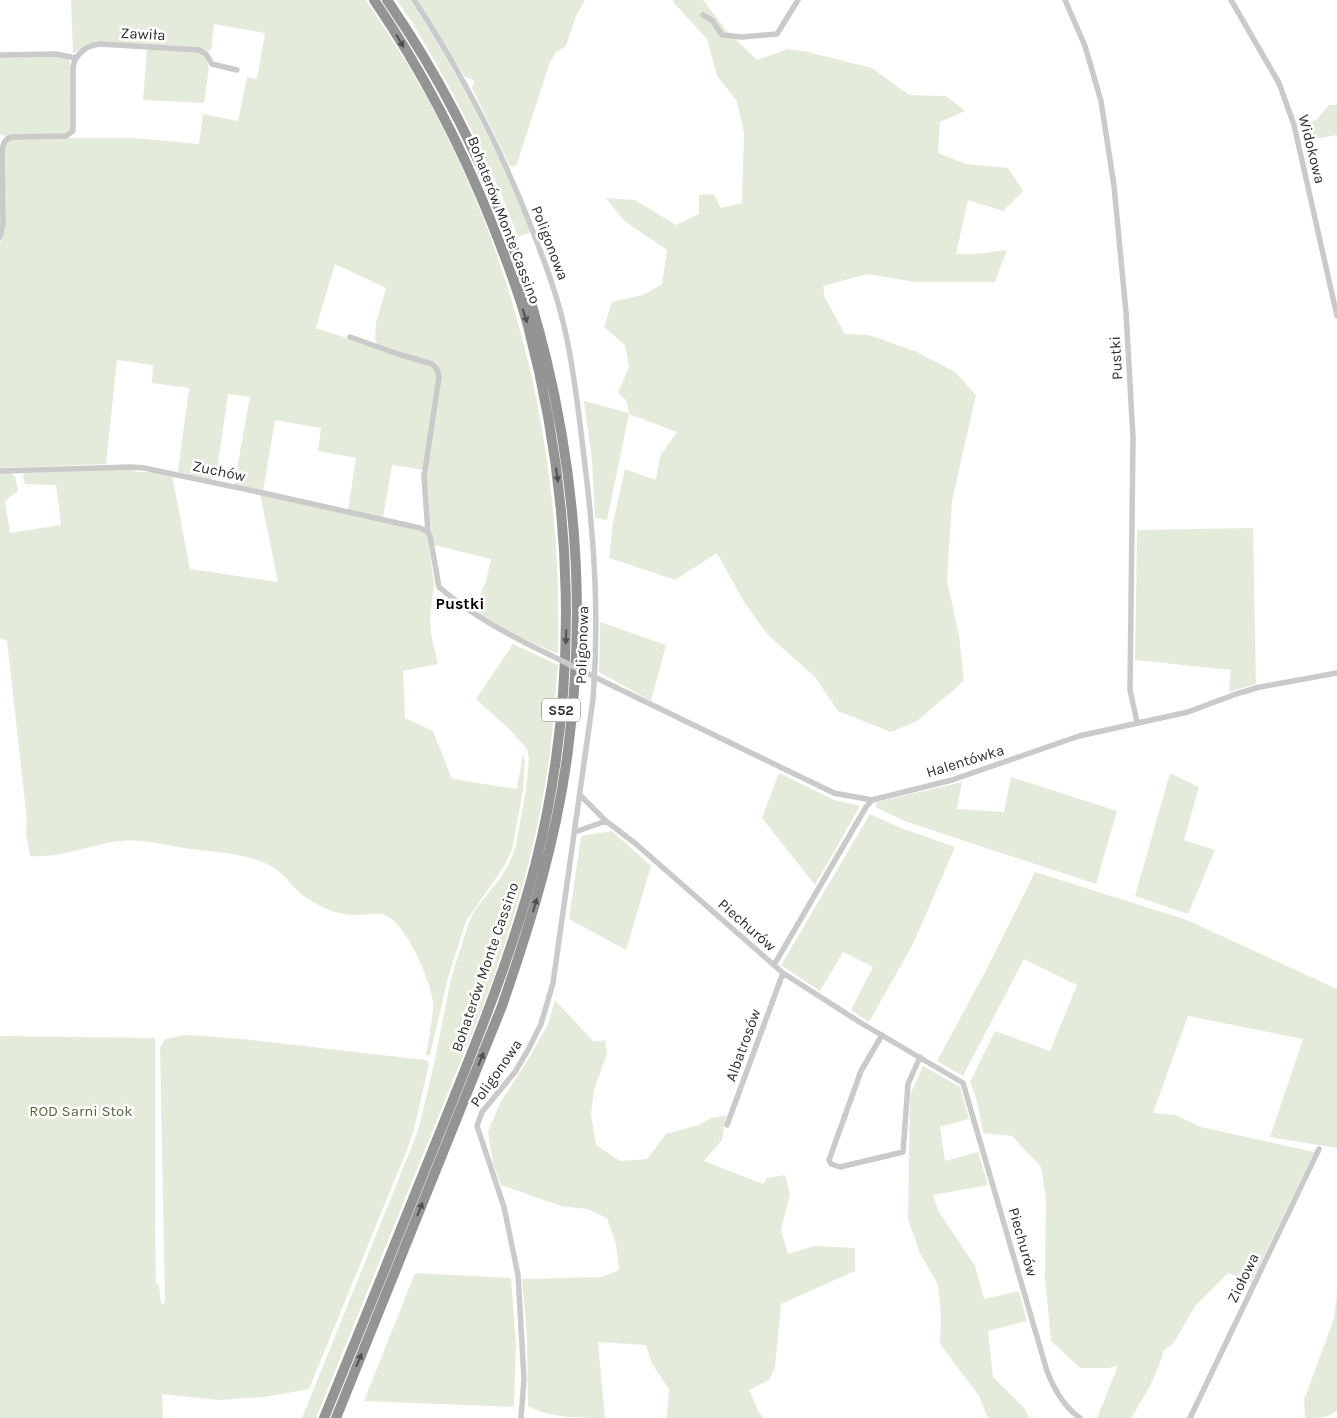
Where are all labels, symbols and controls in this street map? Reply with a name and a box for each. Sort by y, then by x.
street label: Zawiła [120,24,166,44]
one-way arrow [396,34,405,47]
street label: Widokowa [1295,112,1329,186]
street label: Bohaterów Monte Cassino [464,134,544,306]
street label: Poligonowa [528,203,572,283]
one-way arrow [521,308,529,323]
street label: Pustki [1106,336,1126,380]
street label: Zuchów [191,457,247,485]
one-way arrow [553,467,561,483]
district label: Pustki [436,594,484,613]
street label: Poligonowa [572,606,592,684]
one-way arrow [561,629,569,645]
road number: S52 [542,698,580,722]
street label: Halentówka [924,741,1006,781]
street label: Bohaterów Monte Cassino [448,880,522,1054]
street label: Piechurów [714,895,780,955]
one-way arrow [532,898,540,913]
street label: Albatrosów [722,1006,765,1084]
street label: Poligonowa [466,1036,526,1110]
one-way arrow [478,1051,485,1066]
park label: ROD Sarni Stok [29,1102,133,1120]
one-way arrow [417,1202,425,1217]
street label: Piechurów [1005,1205,1041,1279]
street label: Ziołowa [1223,1250,1263,1306]
one-way arrow [356,1353,364,1367]

